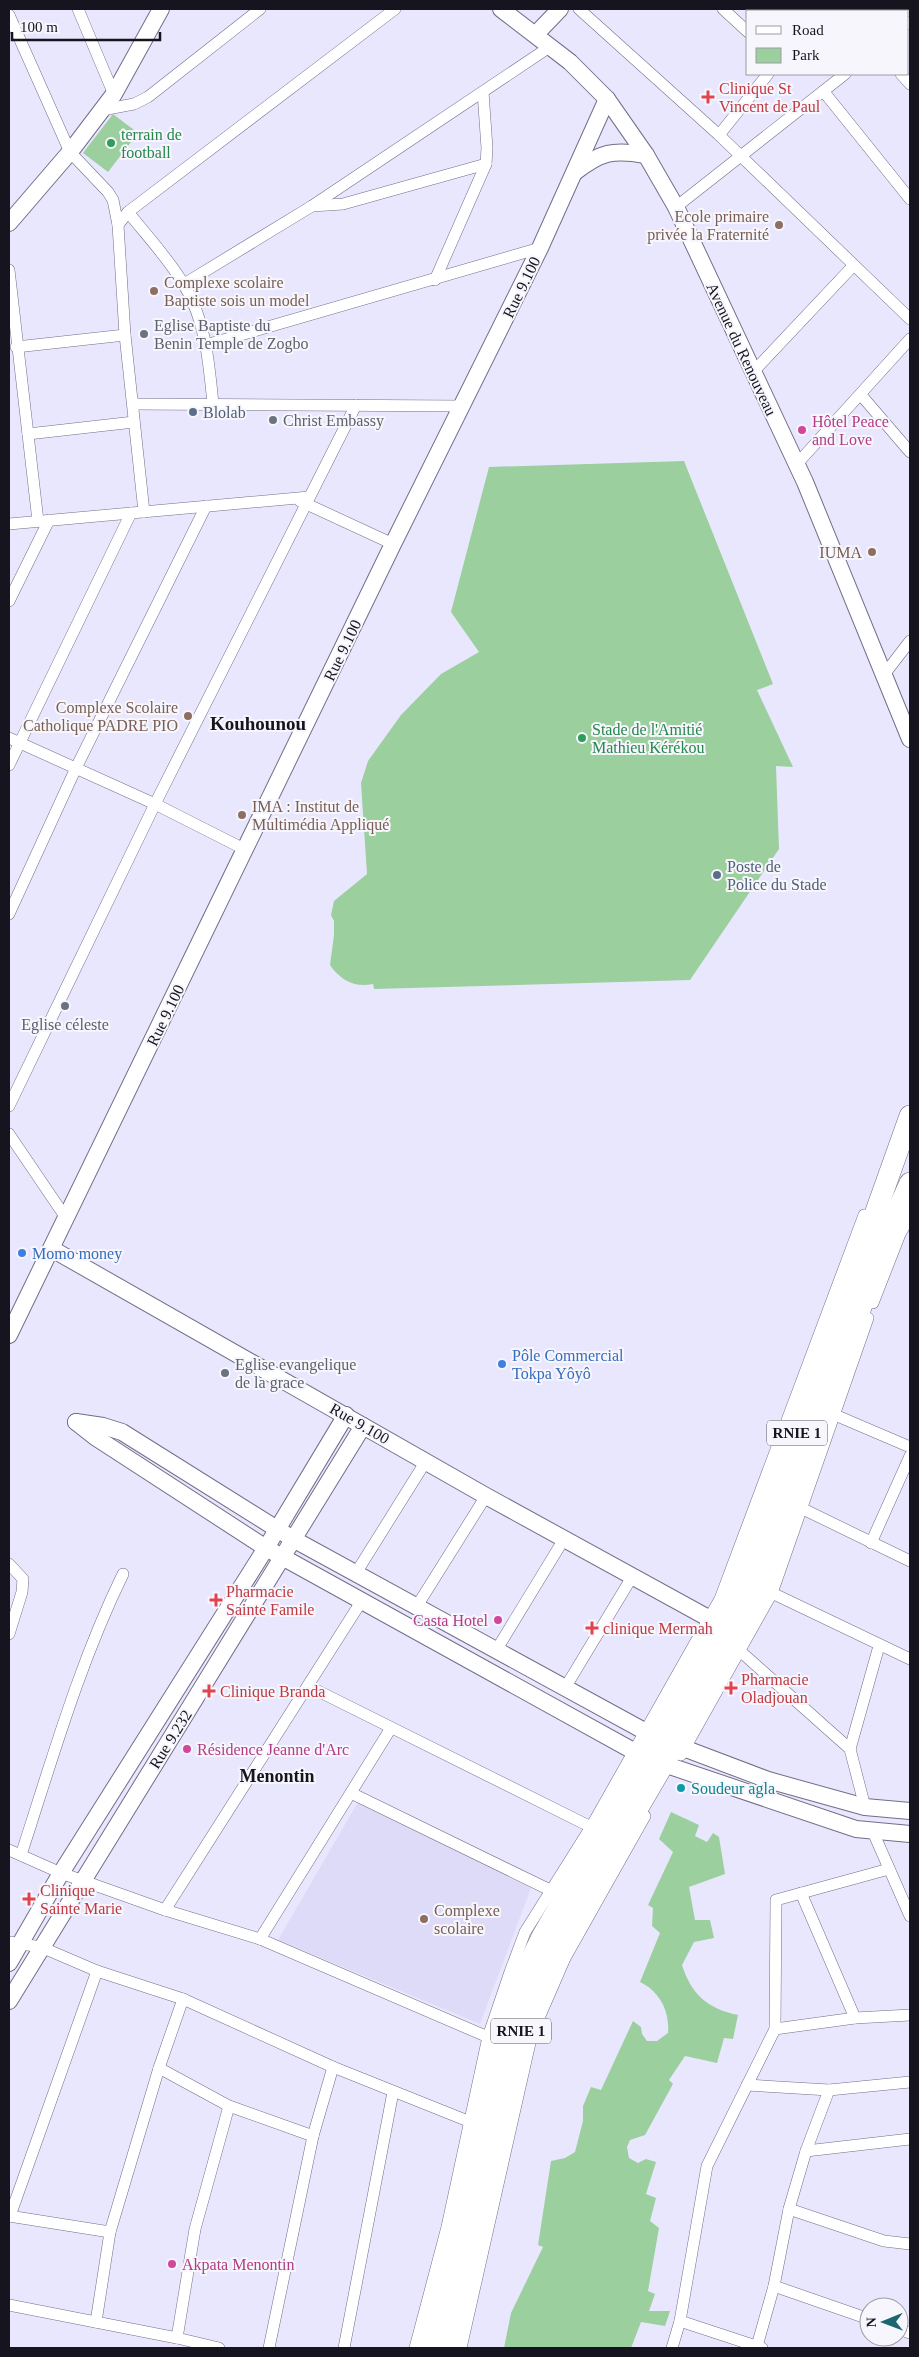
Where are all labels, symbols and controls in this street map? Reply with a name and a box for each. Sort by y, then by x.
scale bar [12,10,160,42]
legend [746,10,909,75]
text: 100 m [20,19,58,35]
text: Road [792,22,824,38]
text: Park [792,47,820,63]
place label: Clinique St Vincent de Paul [719,80,821,115]
marker: Clinique St Vincent de Paul [701,90,715,104]
place label: terrain de football [121,126,182,161]
marker: terrain de football [105,137,117,149]
place label: Ecole primaire privée la Fraternité [647,208,769,244]
marker: Ecole primaire privée la Fraternité [773,219,785,231]
street label: Rue 9.100 [499,254,544,321]
place label: Complexe scolaire Baptiste sois un model [164,274,310,310]
street label: Avenue du Renouveau [703,280,780,418]
marker: Complexe scolaire Baptiste sois un model [148,285,160,297]
place label: Eglise Baptiste du Benin Temple de Zogbo [154,317,309,353]
marker: Eglise Baptiste du Benin Temple de Zogbo [138,328,150,340]
place label: Blolab [203,404,246,421]
marker: Blolab [187,406,199,418]
place label: Christ Embassy [283,412,384,430]
place label: Hôtel Peace and Love [812,413,889,448]
marker: Christ Embassy [267,414,279,426]
marker: Hôtel Peace and Love [796,424,808,436]
place label: IUMA [819,544,862,561]
marker: IUMA [866,546,878,558]
street label: Rue 9.100 [320,617,365,684]
place label: Complexe Scolaire Catholique PADRE PIO [23,699,178,735]
marker: Complexe Scolaire Catholique PADRE PIO [182,710,194,722]
district label: Kouhounou [210,713,306,734]
place label: Stade de l'Amitié Mathieu Kérékou [592,721,704,756]
marker: Stade de l'Amitié Mathieu Kérékou [576,732,588,744]
place label: IMA : Institut de Multimédia Appliqué [252,798,389,834]
marker: IMA : Institut de Multimédia Appliqué [236,809,248,821]
place label: Poste de Police du Stade [727,858,827,893]
marker: Poste de Police du Stade [711,869,723,881]
street label: Rue 9.100 [143,982,188,1049]
marker: Eglise céleste [59,1000,71,1012]
place label: Eglise céleste [21,1016,109,1034]
place label: Momo money [32,1245,122,1263]
marker: Momo money [16,1247,28,1259]
place label: Pôle Commercial Tokpa Yôyô [512,1347,624,1383]
place label: Eglise evangelique de la grace [235,1356,356,1392]
marker: Pôle Commercial Tokpa Yôyô [496,1358,508,1370]
marker: Eglise evangelique de la grace [219,1367,231,1379]
street label: Rue 9.100 [327,1400,392,1447]
road number: RNIE 1 [767,1420,827,1446]
place label: Pharmacie Sainte Famile [226,1583,314,1618]
marker: Pharmacie Sainte Famile [210,1594,222,1606]
place label: Casta Hotel [413,1612,489,1629]
marker: Casta Hotel [492,1614,504,1626]
place label: clinique Mermah [603,1620,713,1638]
marker: clinique Mermah [585,1621,599,1635]
place label: Pharmacie Oladjouan [741,1671,809,1707]
marker: Pharmacie Oladjouan [725,1682,737,1694]
place label: Clinique Branda [220,1683,325,1701]
marker: Clinique Branda [202,1684,216,1698]
street label: Rue 9.232 [146,1707,195,1772]
place label: Résidence Jeanne d'Arc [197,1741,349,1758]
marker: Résidence Jeanne d'Arc [181,1743,193,1755]
district label: Menontin [239,1766,315,1786]
place label: Soudeur agla [691,1780,775,1798]
marker: Soudeur agla [675,1782,687,1794]
place label: Clinique Sainte Marie [40,1882,122,1917]
marker: Clinique Sainte Marie [22,1892,36,1906]
place label: Complexe scolaire [434,1902,500,1937]
marker: Complexe scolaire [418,1913,430,1925]
road number: RNIE 1 [491,2018,551,2044]
place label: Akpata Menontin [182,2256,294,2274]
marker: Akpata Menontin [166,2258,178,2270]
north arrow [859,2297,909,2347]
text: N [864,2317,879,2327]

